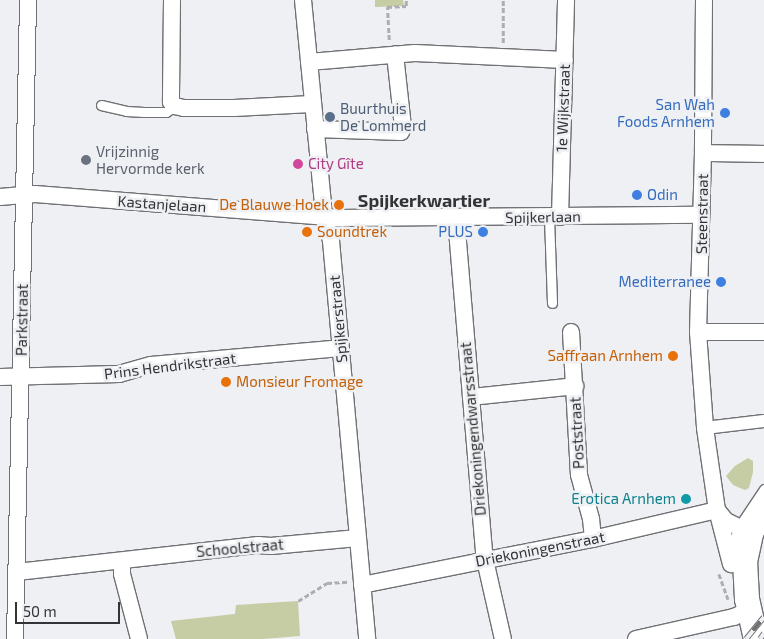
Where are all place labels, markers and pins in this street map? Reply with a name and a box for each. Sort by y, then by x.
place label: San Wah Foods Arnhem [617,95,715,130]
place label: Buurthuis De Lommerd [340,99,426,134]
marker: San Wah Foods Arnhem [719,107,731,119]
marker: Buurthuis De Lommerd [324,111,336,123]
place label: Vrijzinnig Hervormde kerk [96,142,205,177]
marker: Vrijzinnig Hervormde kerk [80,154,92,166]
place label: City Gîte [308,155,364,173]
marker: City Gîte [292,158,304,170]
place label: Odin [647,186,678,204]
marker: Odin [631,189,643,201]
place label: De Blauwe Hoek [219,196,329,214]
marker: De Blauwe Hoek [333,199,345,211]
place label: Soundtrek [317,223,387,241]
place label: PLUS [438,223,473,241]
marker: Soundtrek [301,226,313,238]
marker: PLUS [477,226,489,238]
place label: Mediterranee [619,273,711,291]
marker: Mediterranee [715,276,727,288]
place label: Saffraan Arnhem [547,347,663,365]
marker: Saffraan Arnhem [667,350,679,362]
place label: Monsieur Fromage [236,373,364,391]
marker: Monsieur Fromage [220,376,232,388]
place label: Erotica Arnhem [571,490,676,508]
marker: Erotica Arnhem [680,493,692,505]

